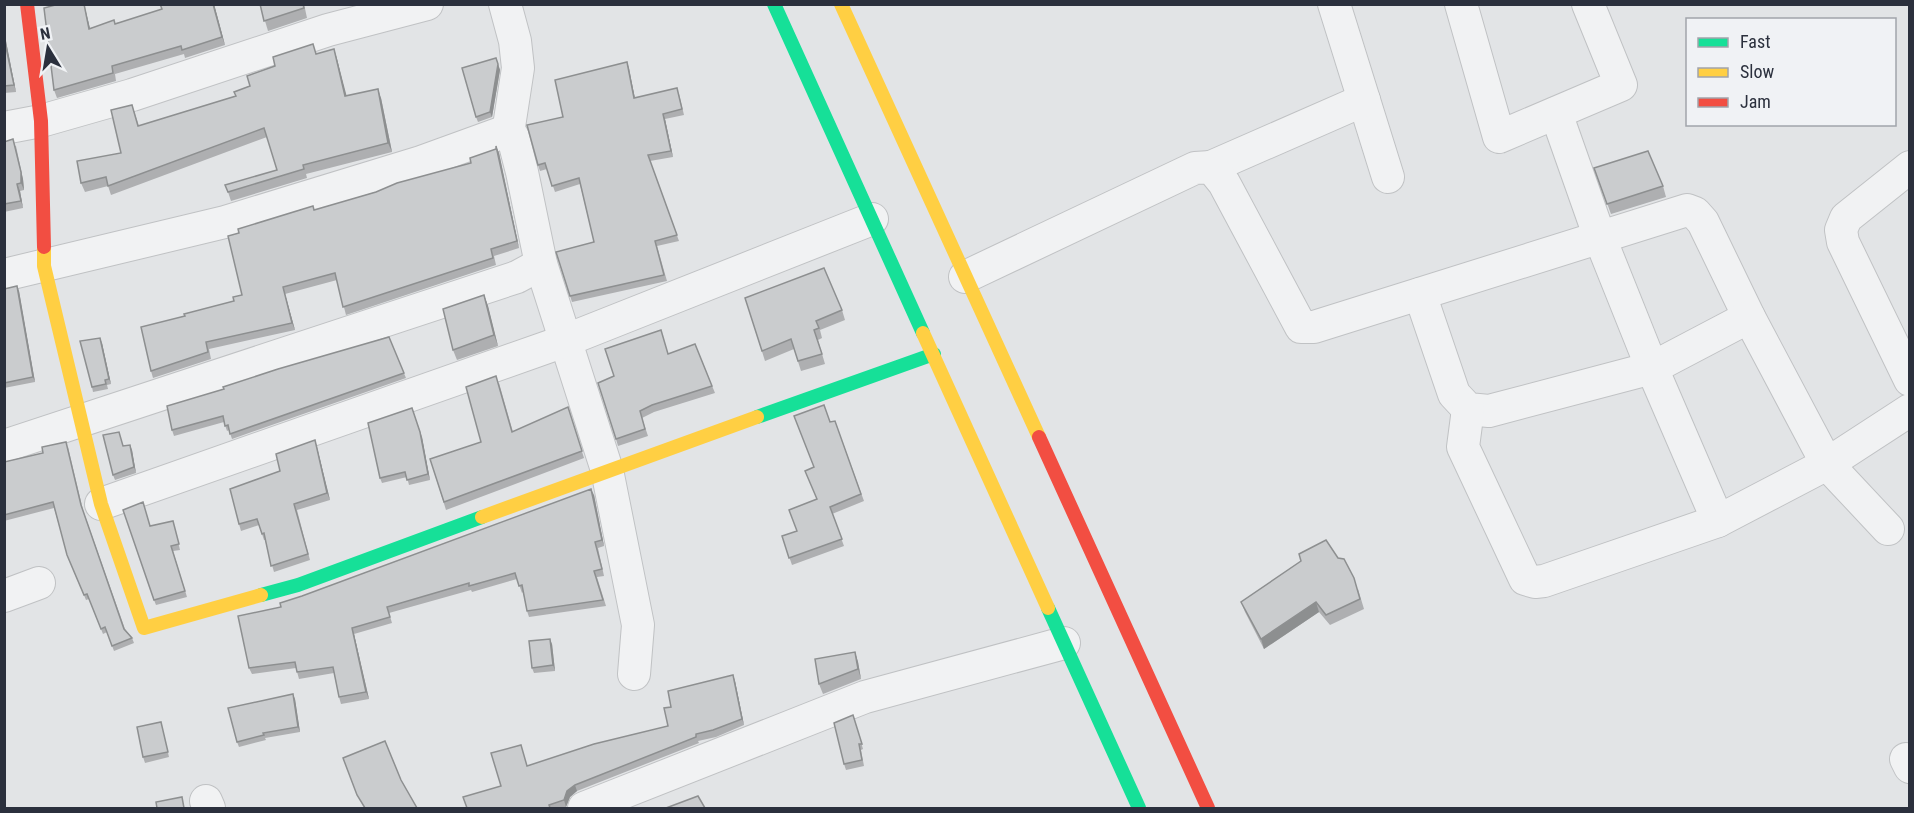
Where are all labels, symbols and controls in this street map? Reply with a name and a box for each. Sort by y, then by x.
north arrow [18,18,78,78]
legend [1686,18,1896,126]
text: N [39,24,52,44]
text: Fast [1740,31,1771,52]
text: Slow [1740,61,1775,82]
text: Jam [1740,91,1771,112]

